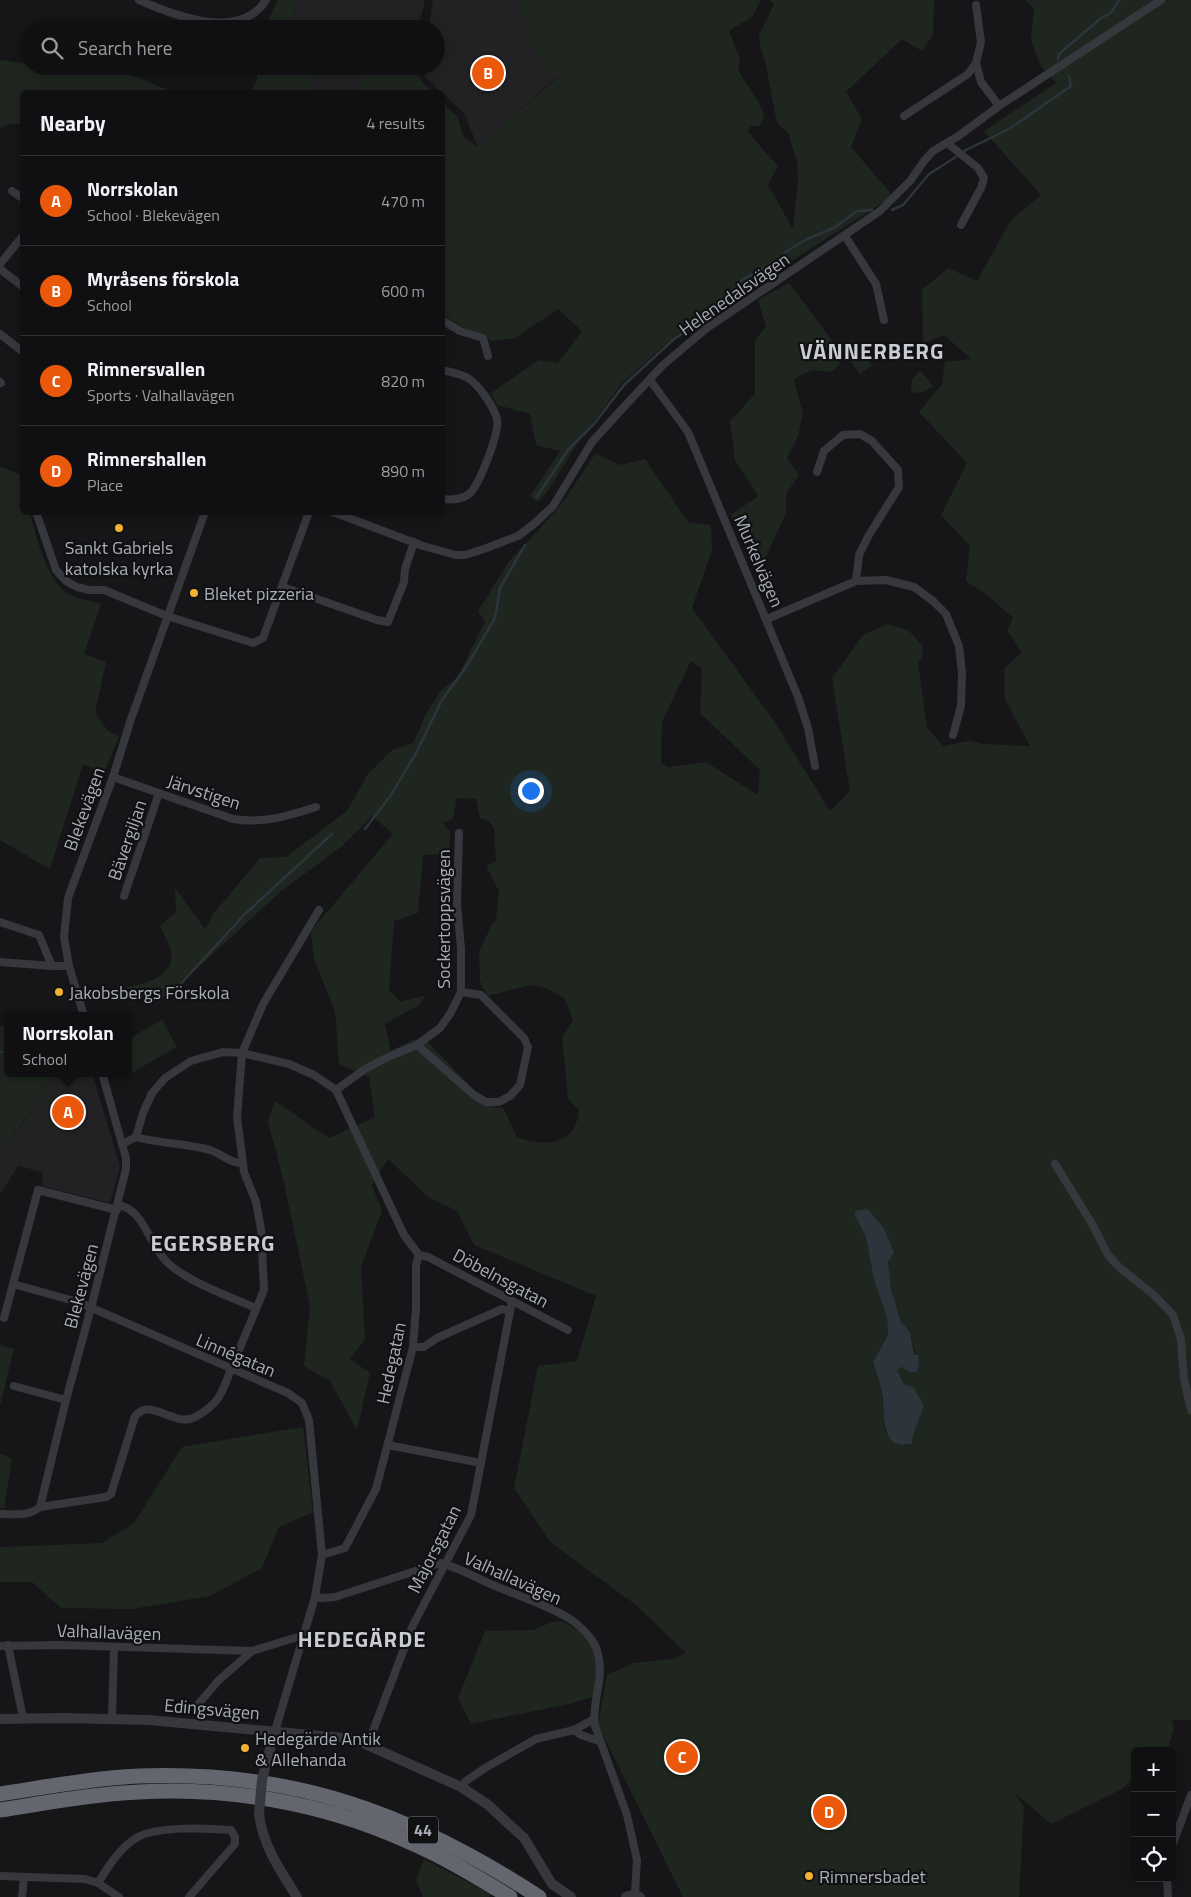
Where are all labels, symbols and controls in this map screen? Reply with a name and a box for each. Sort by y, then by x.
search box [20,20,445,75]
text: Search here [78,33,172,62]
icon: search [38,34,66,62]
pin: B [472,54,504,92]
text: Nearby [40,107,105,139]
text: 4 results [366,111,425,135]
text: Norrskolan [87,174,178,203]
text: A [51,189,61,213]
text: 470 m [381,189,425,213]
text: School · Blekevägen [87,203,220,227]
street label: Helenedalsvägen [673,246,795,342]
text: Myråsens förskola [87,264,239,293]
text: B [51,279,61,303]
text: 600 m [381,279,425,303]
text: School [87,293,132,317]
district label: VÄNNERBERG [800,334,944,368]
text: Rimnersvallen [87,354,205,383]
text: C [52,369,60,393]
text: 820 m [381,369,425,393]
text: Sports · Valhallavägen [87,383,235,407]
text: Rimnershallen [87,444,207,473]
text: D [51,459,61,483]
text: 890 m [381,459,425,483]
text: Place [87,473,123,497]
street label: Murkelvägen [727,511,791,611]
marker: Sankt Gabriels katolska kyrka [113,522,125,534]
place label: Sankt Gabriels katolska kyrka [65,534,173,582]
place label: Bleket pizzeria [204,580,314,607]
marker: Bleket pizzeria [188,587,200,599]
street label: Blekevägen [56,763,112,855]
street label: Järvstigen [164,767,244,817]
your location [518,778,544,804]
street label: Bävergiljan [101,796,153,884]
street label: Sockertoppsvägen [430,849,457,989]
place label: Jakobsbergs Förskola [69,979,230,1006]
marker: Jakobsbergs Förskola [53,986,65,998]
popup [4,1012,132,1077]
text: Norrskolan [22,1018,114,1047]
text: School [22,1047,67,1071]
pin: A [52,1093,84,1131]
district label: EGERSBERG [151,1226,275,1260]
street label: Blekevägen [57,1240,105,1332]
street label: Döbelnsgatan [448,1241,554,1315]
street label: Hedegatan [369,1320,413,1406]
street label: Linnégatan [192,1326,280,1384]
street label: Majorsgatan [400,1500,468,1598]
street label: Valhallavägen [460,1544,566,1612]
street label: Valhallavägen [56,1617,162,1647]
district label: HEDEGÄRDE [298,1622,426,1656]
street label: Edingsvägen [163,1691,261,1727]
place label: Hedegärde Antik & Allehanda [255,1725,381,1773]
pin: C [666,1738,698,1776]
marker: Hedegärde Antik & Allehanda [239,1742,251,1754]
map controls [1131,1747,1176,1882]
button: + [1131,1747,1176,1792]
button: − [1131,1792,1176,1837]
pin: D [813,1793,845,1831]
road number: 44 [408,1816,438,1844]
button: locate [1131,1837,1176,1882]
place label: Rimnersbadet [819,1863,926,1890]
marker: Rimnersbadet [803,1870,815,1882]

